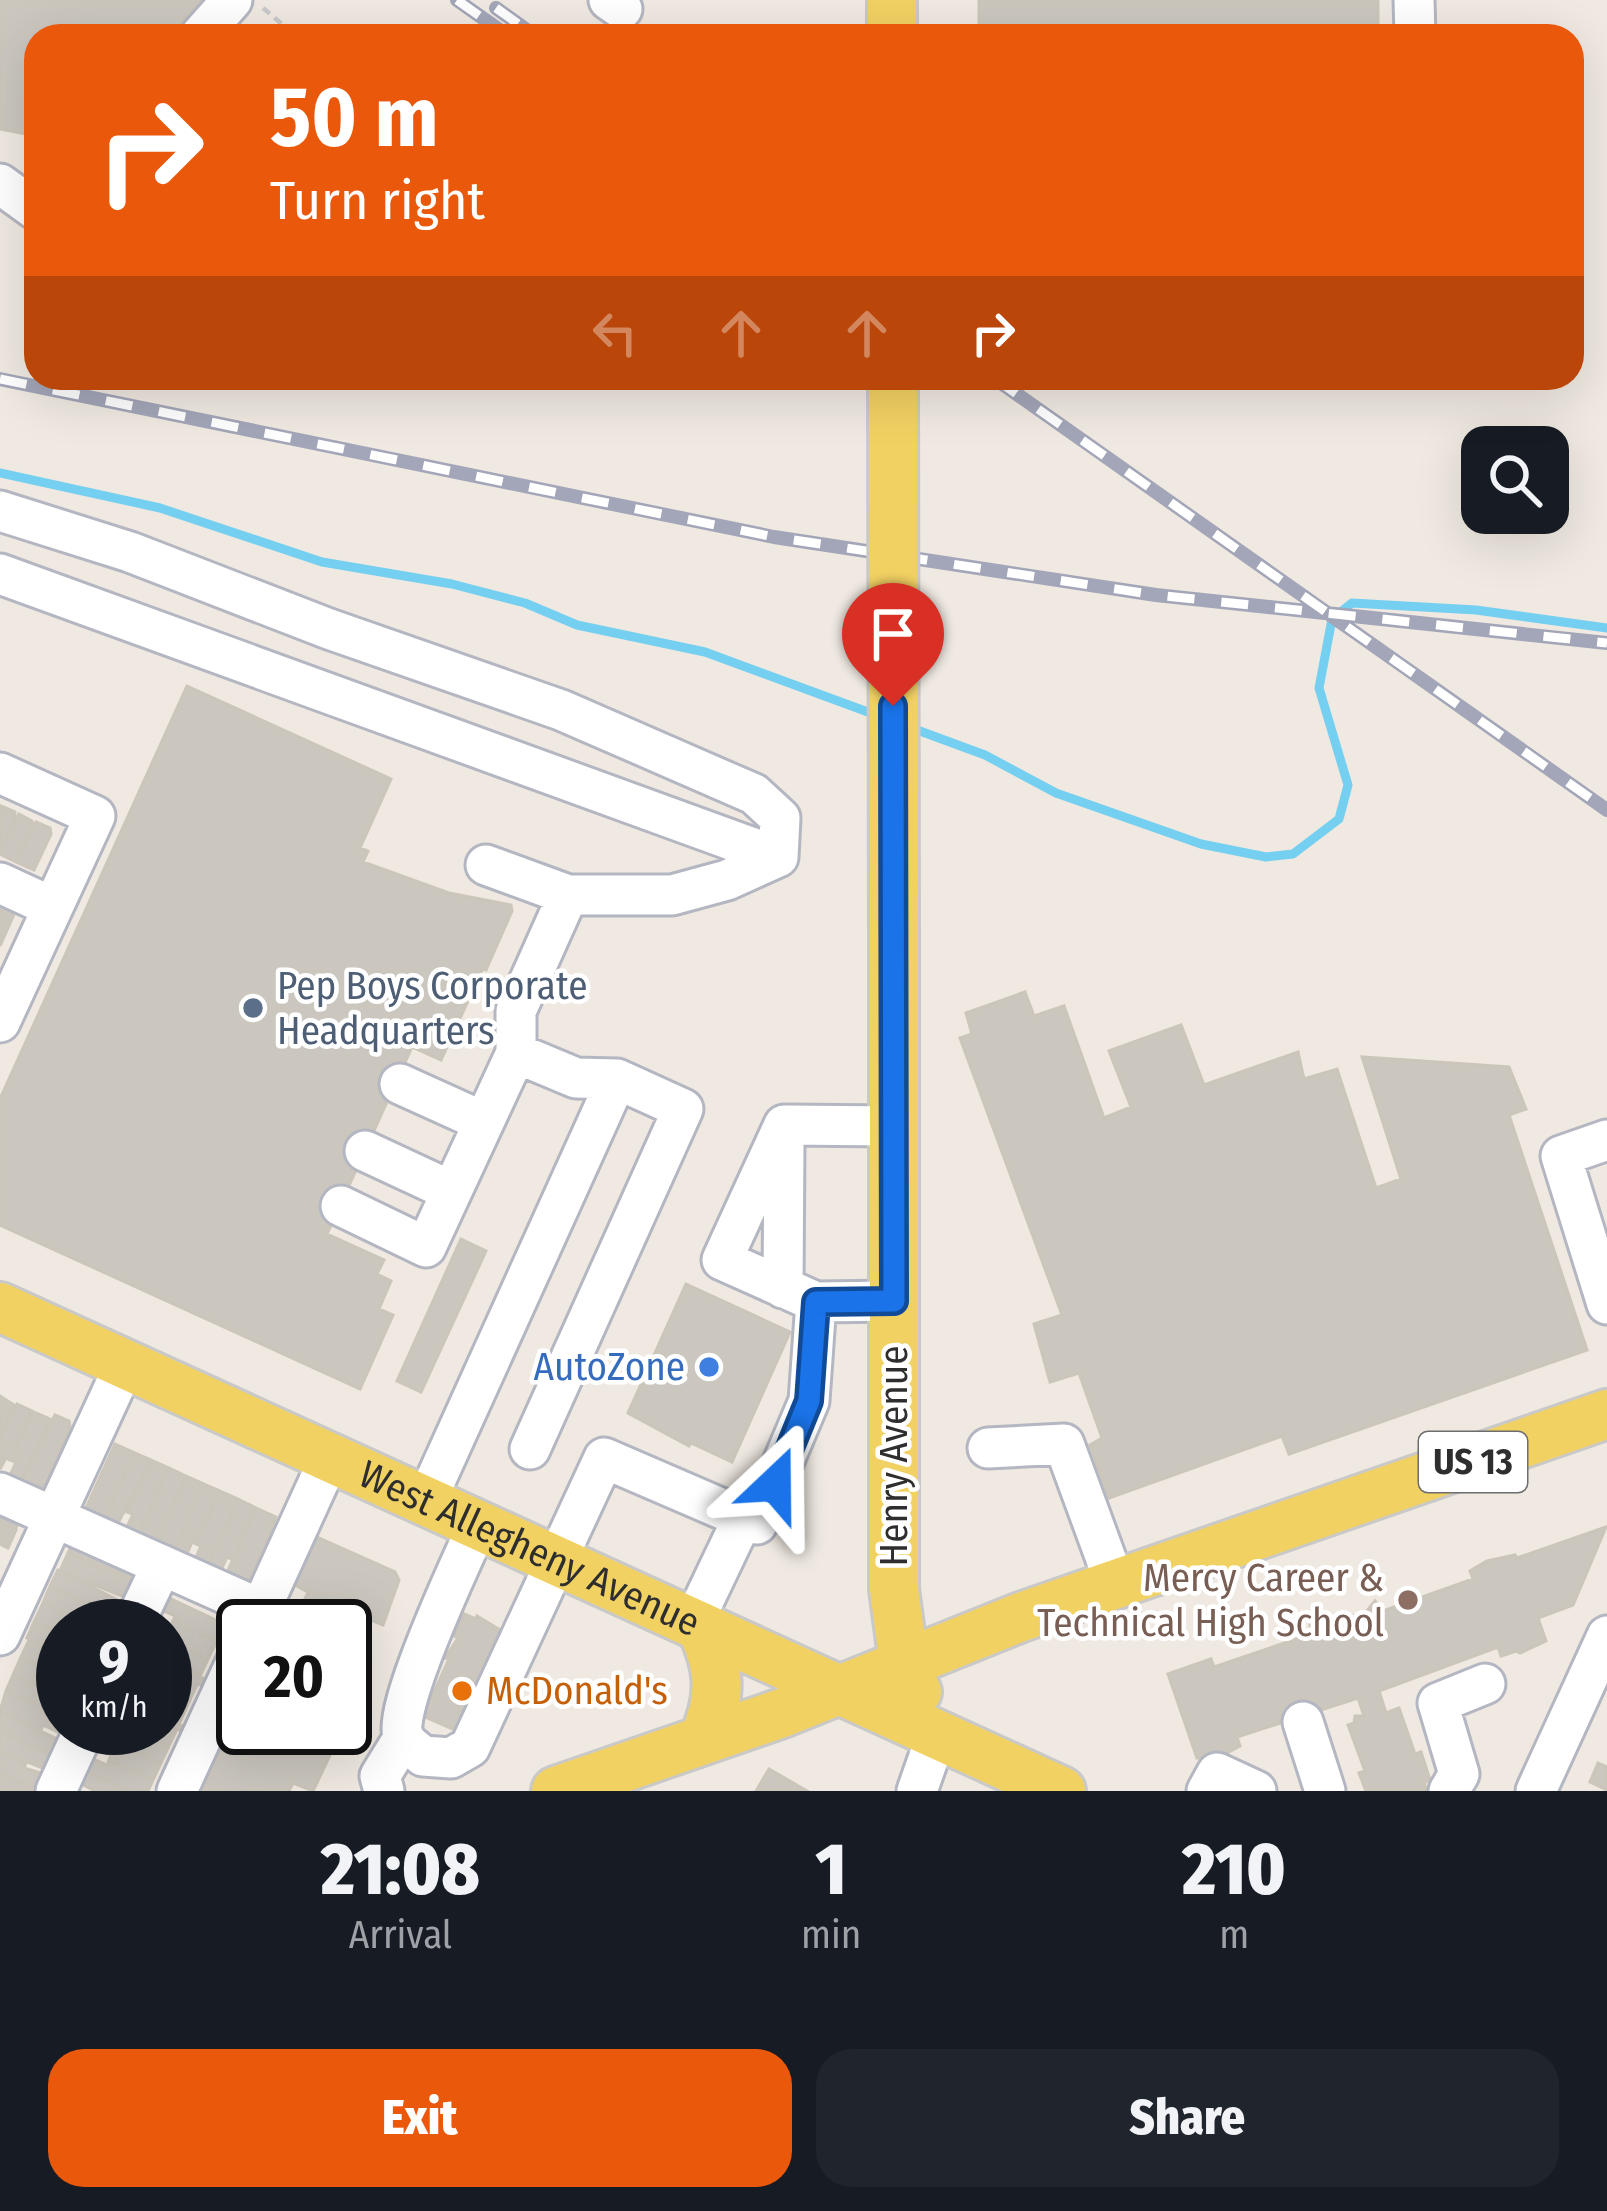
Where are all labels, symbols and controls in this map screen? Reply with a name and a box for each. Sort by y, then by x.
text: 50 m [270,67,439,168]
icon: right [72,72,228,228]
text: Turn right [270,169,485,233]
icon: left [582,300,648,366]
icon: ahead [708,300,774,366]
icon: ahead [834,300,900,366]
icon: right [960,300,1026,366]
map controls [1461,426,1569,534]
button: search [1461,426,1569,534]
pin [842,583,944,706]
icon: arrive [860,601,926,667]
place label: Pep Boys Corporate Headquarters [277,963,587,1054]
marker: Pep Boys Corporate Headquarters [240,995,266,1021]
place label: AutoZone [534,1344,685,1390]
street label: Henry Avenue [871,1346,917,1566]
marker: AutoZone [696,1354,722,1380]
position arrow [712,1421,838,1547]
road number: US 13 [1419,1432,1527,1492]
street label: West Allegheny Avenue [352,1451,707,1646]
place label: Mercy Career & Technical High School [1037,1555,1384,1646]
marker: Mercy Career & Technical High School [1395,1587,1421,1613]
speed limit sign: 20 [216,1599,372,1755]
text: 9 [98,1626,130,1698]
place label: McDonald's [486,1668,668,1714]
marker: McDonald's [449,1678,475,1704]
text: km/h [81,1689,147,1725]
text: 21:08 [321,1827,480,1913]
text: 1 [816,1827,847,1913]
text: 210 [1182,1827,1286,1913]
text: Arrival [349,1912,452,1958]
text: min [801,1912,861,1958]
text: m [1219,1912,1249,1958]
button: Exit [48,2049,792,2187]
button: Share [816,2049,1559,2187]

